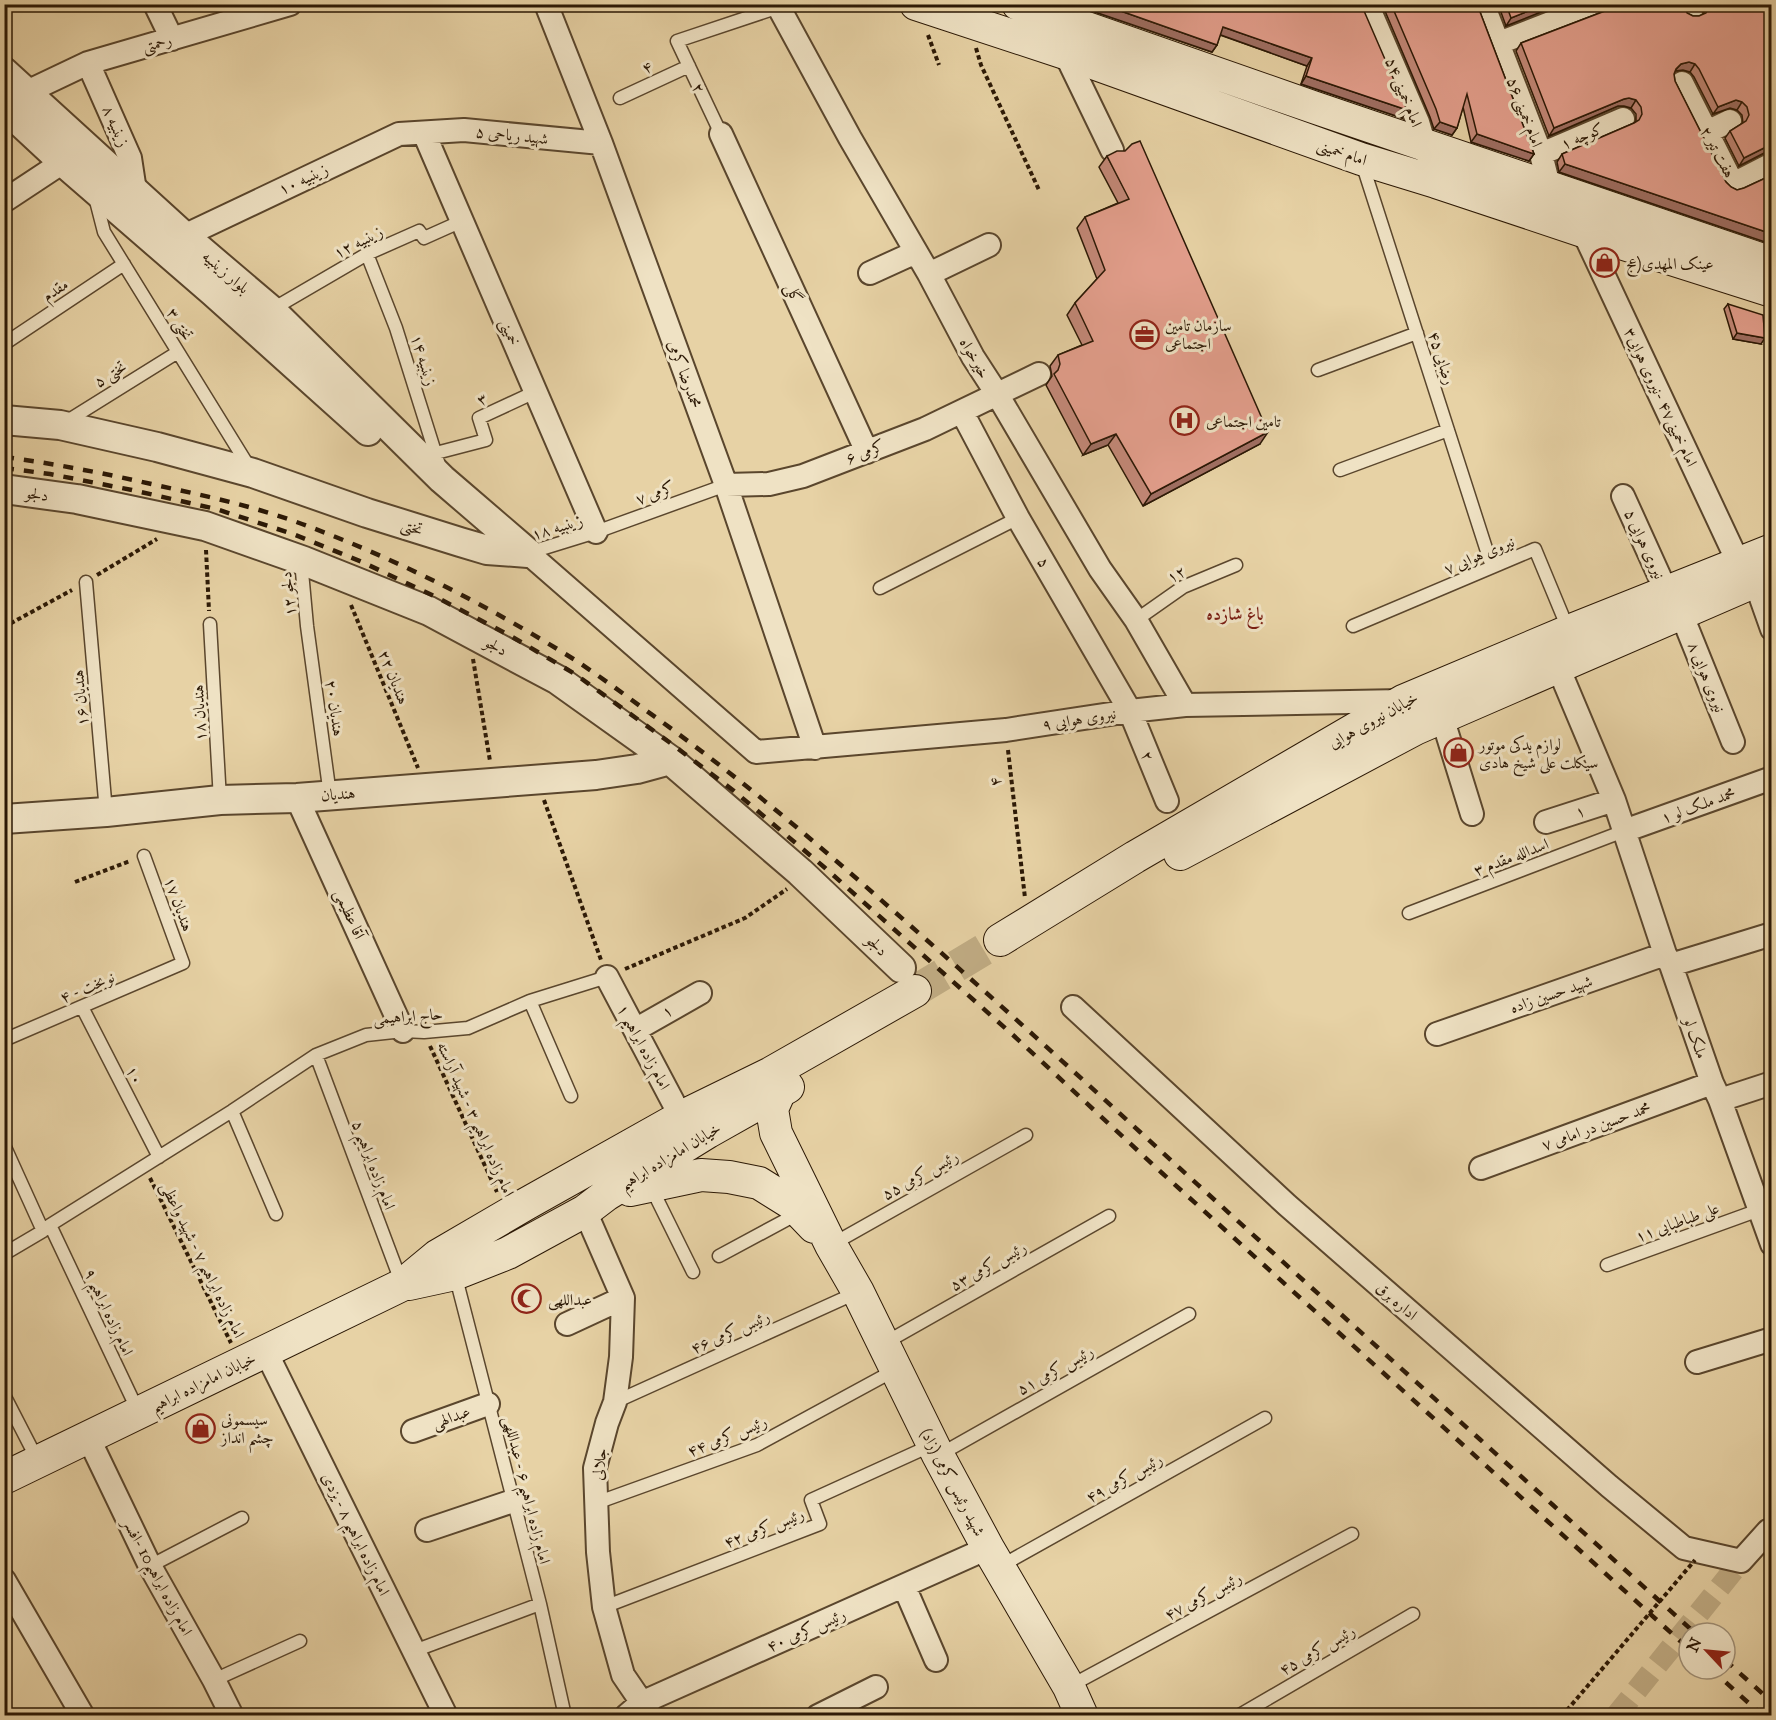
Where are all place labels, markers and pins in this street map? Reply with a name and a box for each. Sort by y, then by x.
shop icon: عینک المهدی(عج [1589,247,1621,279]
place label: عینک المهدی(عج [1626,254,1714,277]
place label: سازمان تامین اجتماعی [1165,316,1232,353]
office icon: سازمان تامین اجتماعی [1128,318,1160,350]
hospital icon: تامین اجتماعی [1169,405,1201,437]
place label: تامین اجتماعی [1206,412,1282,431]
place label: لوازم یدکی موتور سیکلت علی شیخ هادی [1477,734,1598,777]
shop icon: لوازم یدکی موتور سیکلت علی شیخ هادی [1442,737,1474,769]
mosque icon: عبداللهی [511,1283,543,1315]
place label: عبداللهی [548,1290,592,1311]
place label: سیسمونی چشم انداز [219,1410,274,1454]
shop icon: سیسمونی چشم انداز [184,1412,216,1444]

